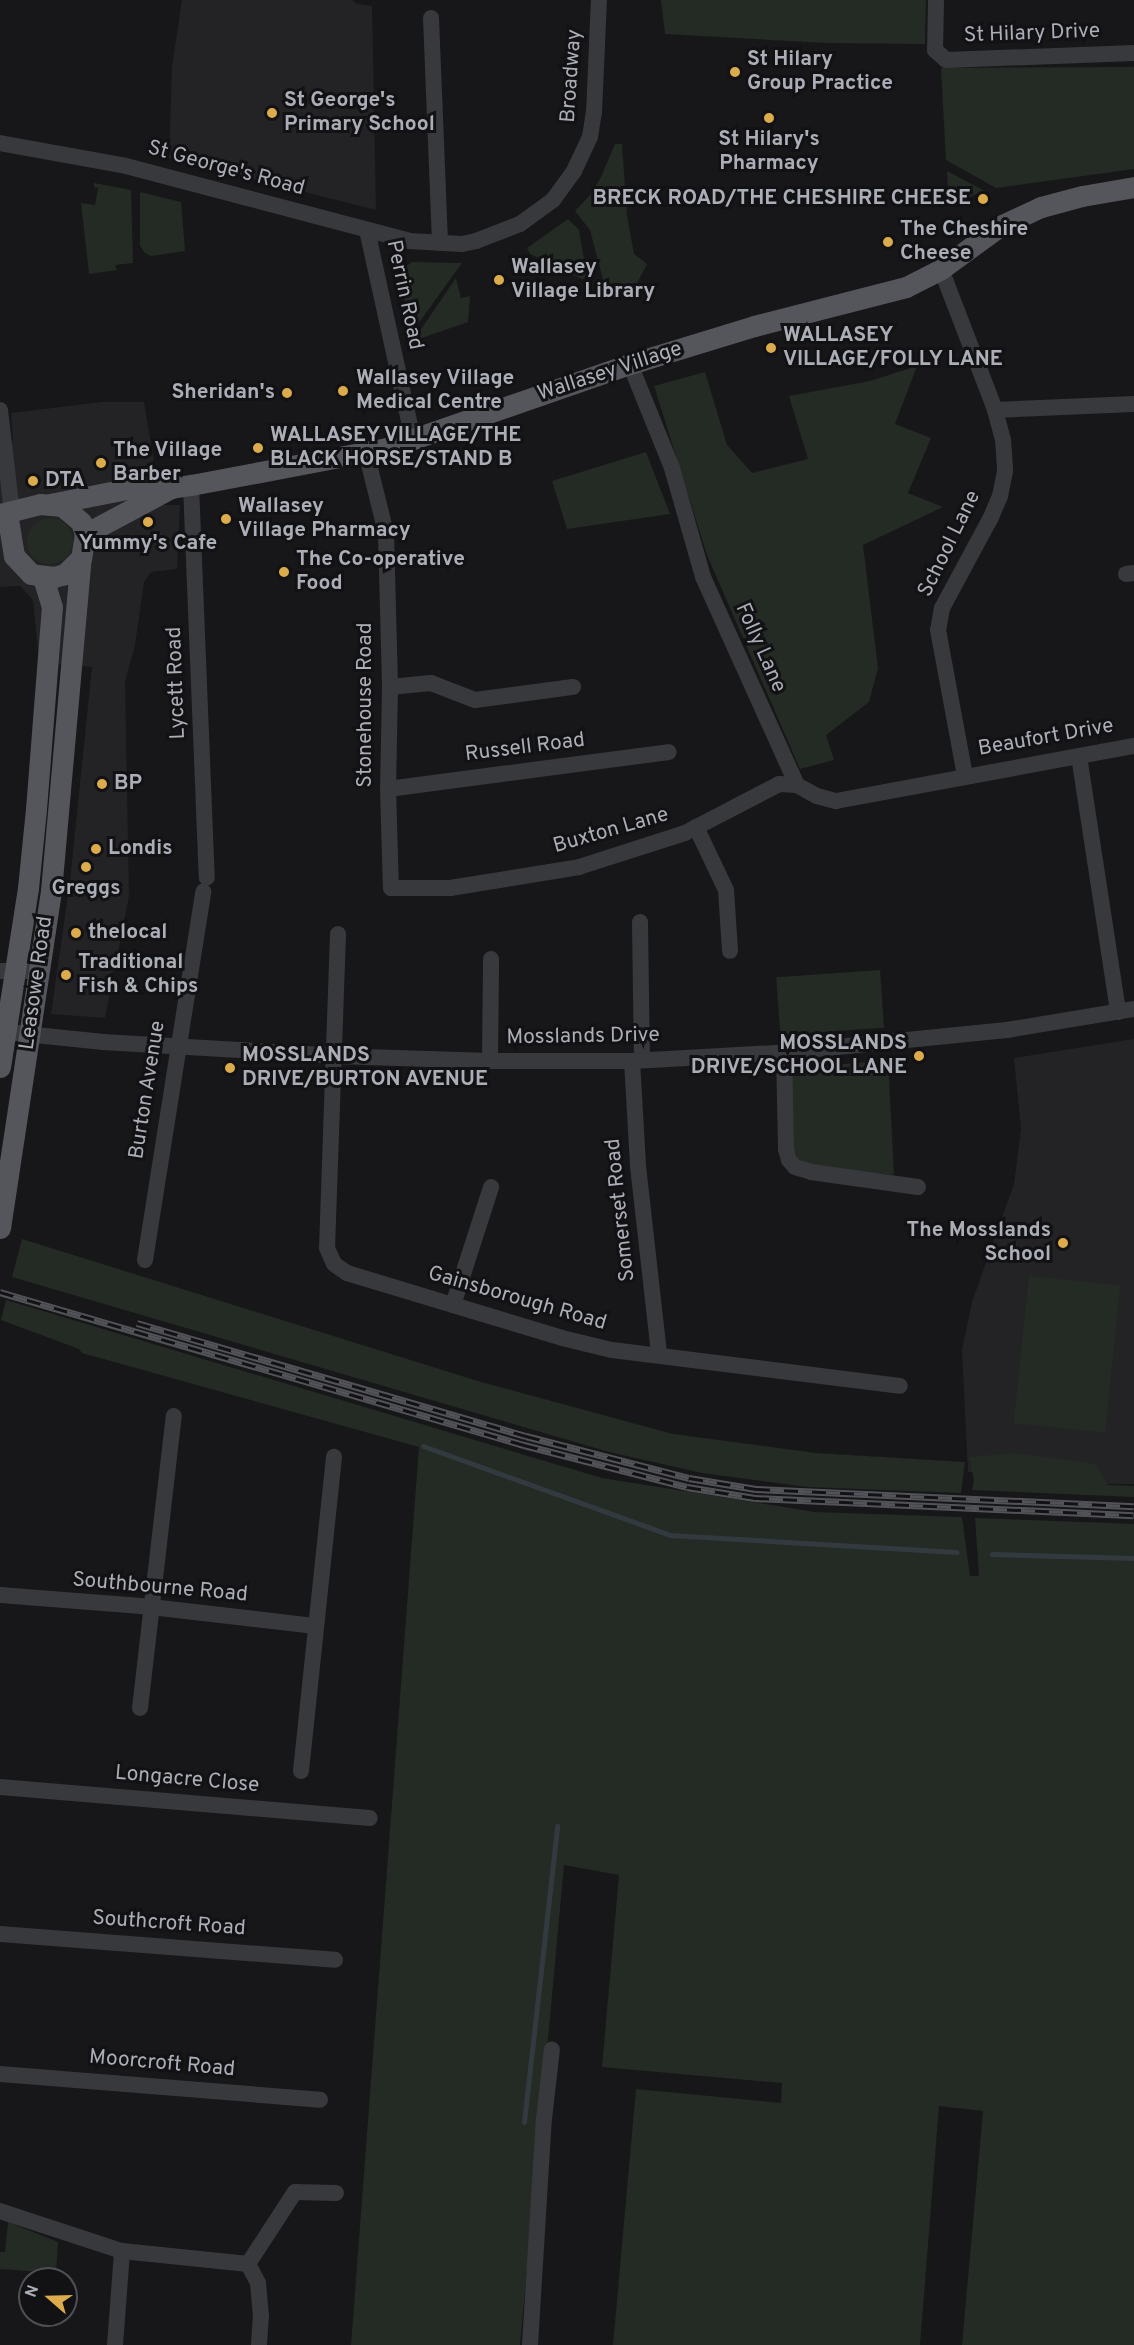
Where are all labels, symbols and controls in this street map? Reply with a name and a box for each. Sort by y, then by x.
street label: St Hilary Drive [963,19,1101,49]
street label: Broadway [556,28,588,124]
place label: St Hilary Group Practice [747,47,893,97]
marker: St Hilary Group Practice [728,65,742,79]
place label: St George's Primary School [284,88,435,138]
marker: St George's Primary School [265,106,279,120]
marker: St Hilary's Pharmacy [762,111,776,125]
place label: St Hilary's Pharmacy [718,127,820,177]
street label: St George's Road [145,136,307,202]
place label: BRECK ROAD/THE CHESHIRE CHEESE [593,186,971,212]
marker: BRECK ROAD/THE CHESHIRE CHEESE [976,192,990,206]
place label: The Cheshire Cheese [900,217,1028,267]
marker: The Cheshire Cheese [881,235,895,249]
street label: Perrin Road [380,238,428,352]
place label: Wallasey Village Library [511,255,655,305]
marker: Wallasey Village Library [492,273,506,287]
place label: WALLASEY VILLAGE/FOLLY LANE [783,323,1004,373]
street label: Wallasey Village [534,337,686,407]
marker: WALLASEY VILLAGE/FOLLY LANE [764,341,778,355]
place label: Wallasey Village Medical Centre [356,366,515,416]
place label: Sheridan's [171,380,275,406]
marker: Wallasey Village Medical Centre [334,382,352,400]
marker: Sheridan's [280,386,294,400]
place label: WALLASEY VILLAGE/THE BLACK HORSE/STAND B [270,423,523,473]
place label: The Village Barber [113,438,223,488]
marker: WALLASEY VILLAGE/THE BLACK HORSE/STAND B [251,441,265,455]
marker: The Village Barber [94,456,108,470]
place label: DTA [45,468,85,494]
marker: DTA [26,474,40,488]
street label: School Lane [913,487,987,601]
place label: Wallasey Village Pharmacy [238,494,411,544]
marker: Wallasey Village Pharmacy [219,512,233,526]
marker: Yummy's Cafe [141,515,155,529]
place label: Yummy's Cafe [79,531,217,557]
place label: The Co-operative Food [296,547,465,597]
marker: The Co-operative Food [277,565,291,579]
street label: Folly Lane [729,599,791,697]
street label: Stonehouse Road [353,622,379,788]
street label: Lycett Road [162,626,192,740]
street label: Beaufort Drive [976,714,1116,762]
street label: Russell Road [464,728,586,768]
place label: BP [114,771,142,797]
marker: BP [95,777,109,791]
street label: Buxton Lane [550,802,672,860]
place label: Londis [108,836,173,862]
marker: Londis [89,842,103,856]
marker: Greggs [79,860,93,874]
place label: Greggs [52,876,120,902]
street label: Leasowe Road [15,915,59,1051]
place label: thelocal [88,920,167,946]
marker: thelocal [69,926,83,940]
place label: Traditional Fish & Chips [78,950,198,1000]
marker: Traditional Fish & Chips [59,968,73,982]
street label: Burton Avenue [125,1019,171,1161]
street label: Mosslands Drive [506,1023,660,1051]
place label: MOSSLANDS DRIVE/SCHOOL LANE [690,1031,907,1081]
place label: MOSSLANDS DRIVE/BURTON AVENUE [242,1043,489,1093]
marker: MOSSLANDS DRIVE/SCHOOL LANE [912,1049,926,1063]
marker: MOSSLANDS DRIVE/BURTON AVENUE [223,1061,237,1075]
street label: Somerset Road [601,1137,641,1283]
place label: The Mosslands School [907,1218,1051,1268]
marker: The Mosslands School [1056,1236,1070,1250]
street label: Gainsborough Road [425,1261,609,1337]
street label: Southbourne Road [71,1568,249,1608]
street label: Longacre Close [114,1761,260,1799]
street label: Southcroft Road [91,1906,247,1942]
street label: Moorcroft Road [88,2045,236,2083]
north arrow [18,2267,78,2327]
text: N [22,2283,44,2300]

